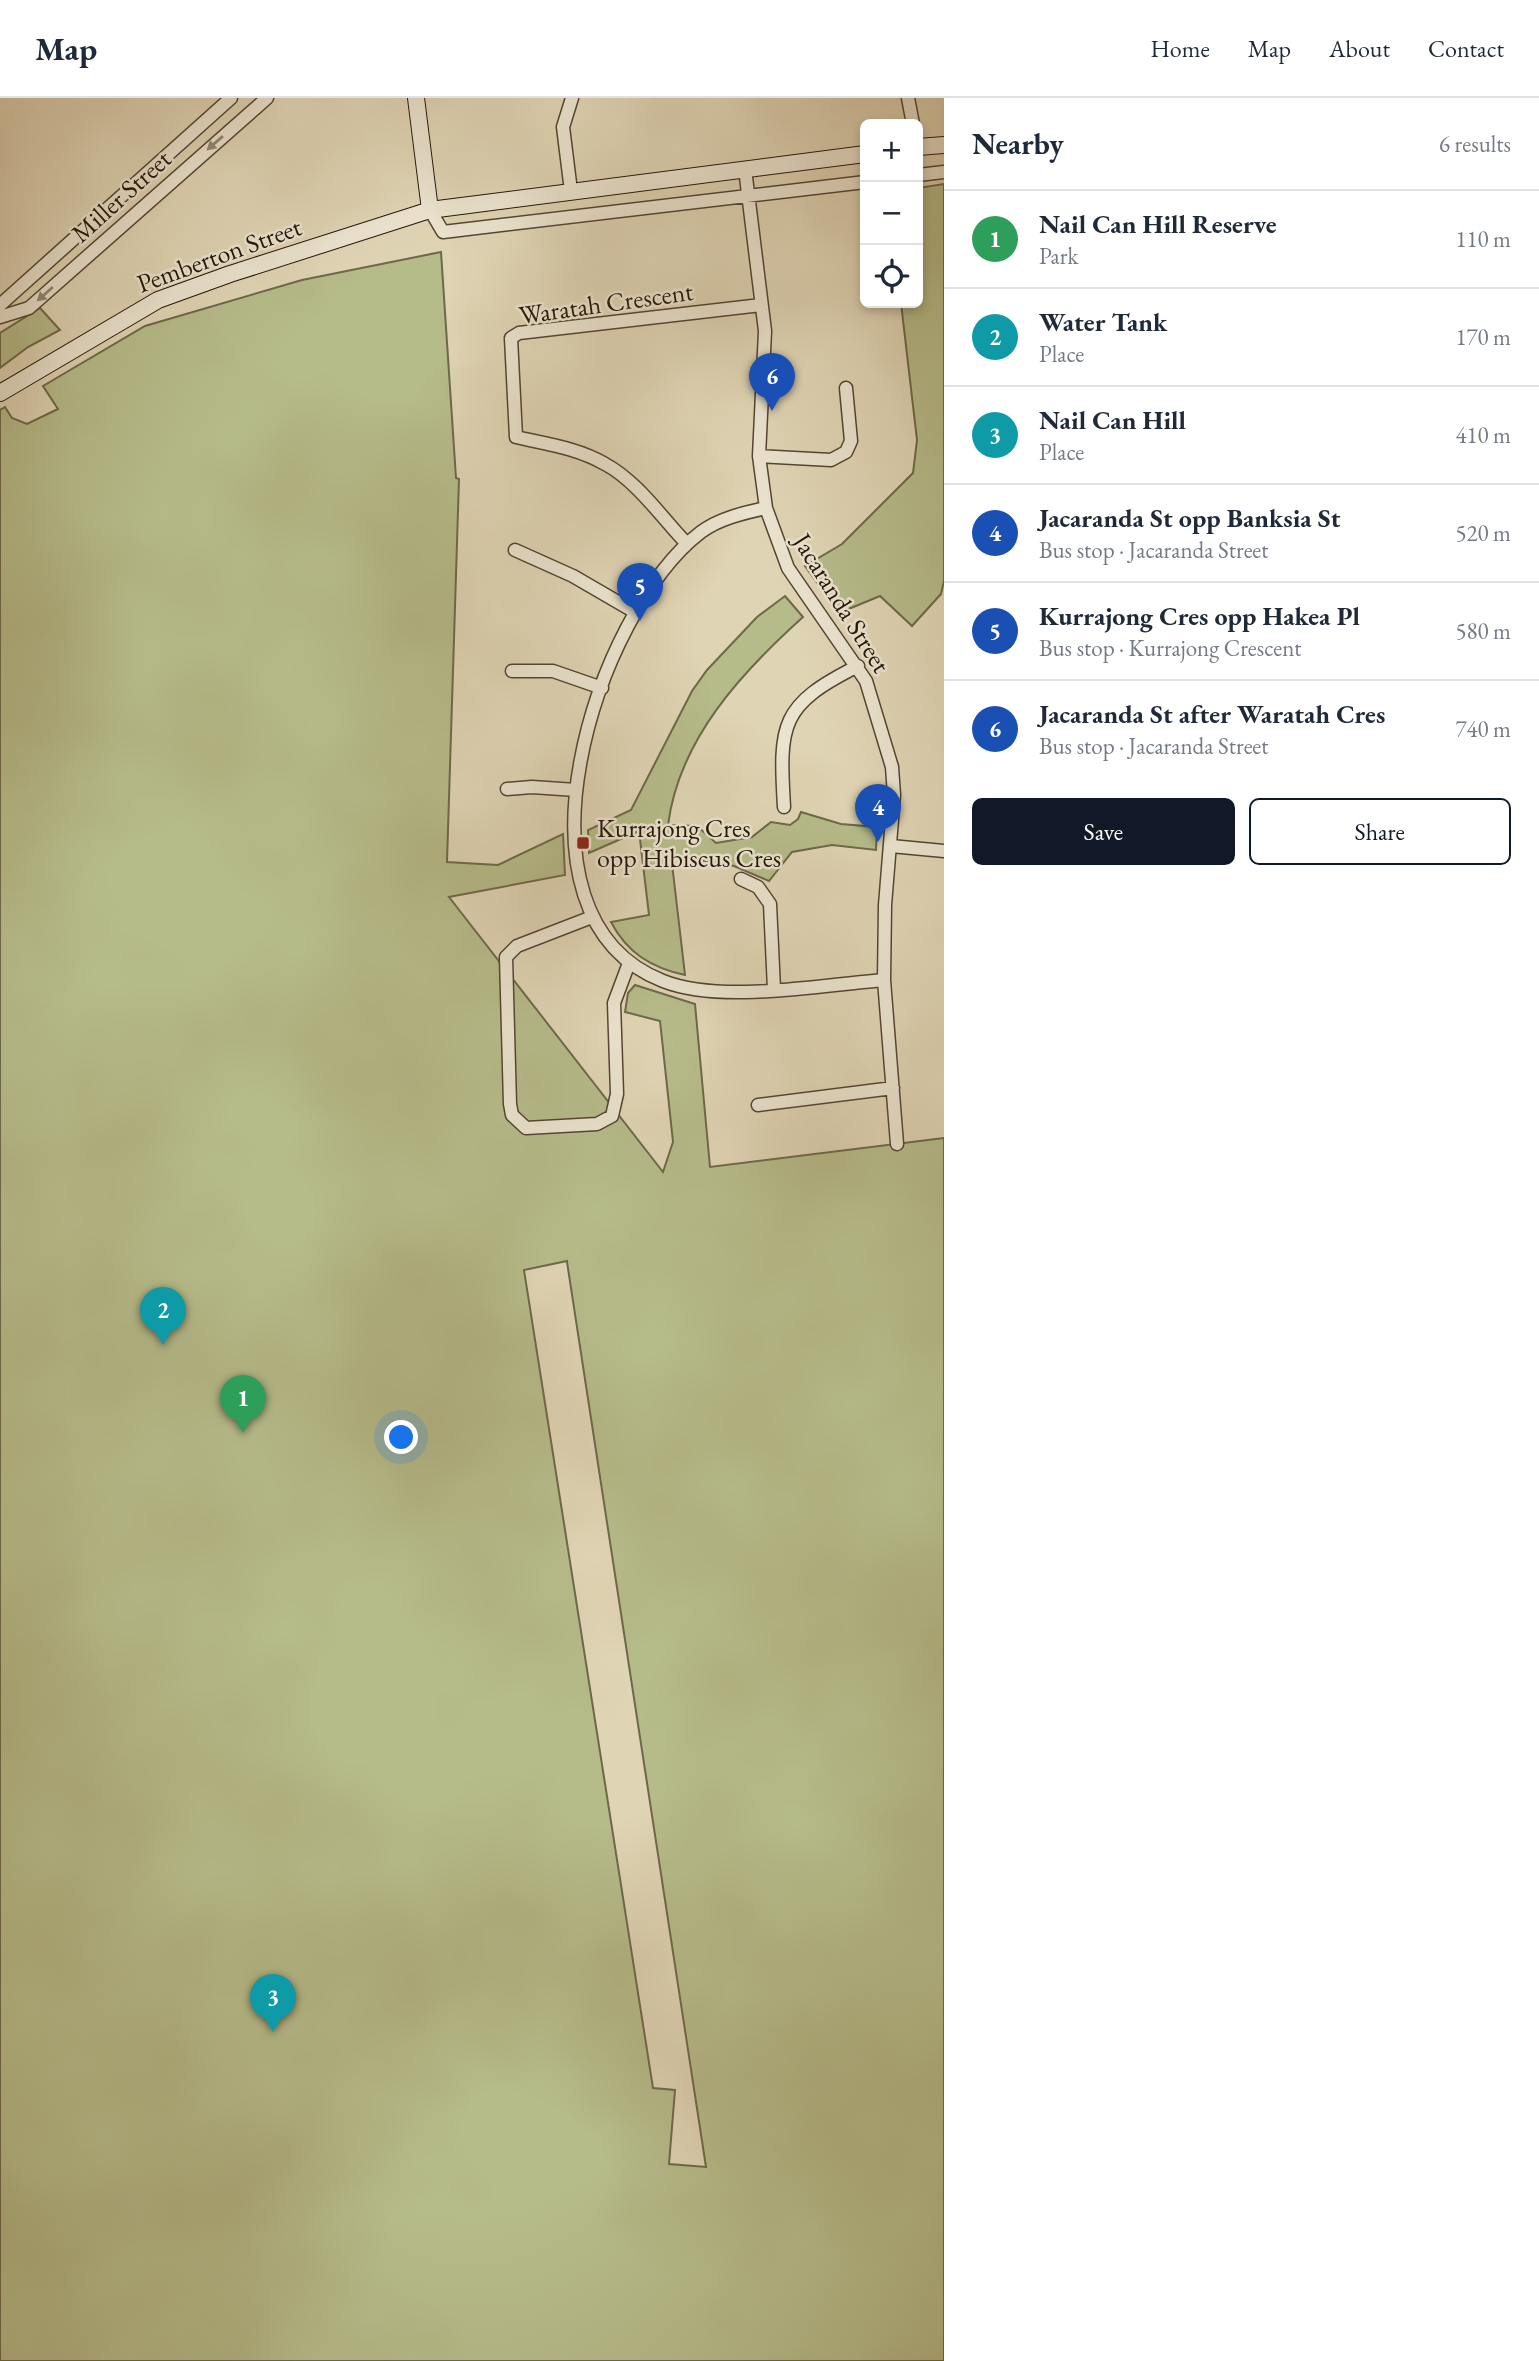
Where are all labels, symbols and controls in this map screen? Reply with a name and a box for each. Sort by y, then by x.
text: Map [35,27,97,70]
text: Home [1150,33,1210,64]
text: Map [1248,33,1291,64]
text: About [1329,33,1390,64]
text: Contact [1428,33,1504,64]
map controls [860,119,923,308]
button: + [860,119,923,182]
text: Nearby [972,124,1064,163]
text: 6 results [1439,129,1511,159]
one-way arrow [207,135,224,150]
street label: Miller Street [64,142,178,250]
button: − [860,182,923,245]
text: Nail Can Hill Reserve [1039,207,1277,241]
street label: Pemberton Street [132,209,306,301]
text: 1 [989,224,1001,254]
text: 110 m [1455,224,1511,254]
text: Park [1039,241,1078,271]
button: locate [860,245,923,308]
street label: Waratah Crescent [517,274,695,332]
one-way arrow [36,286,54,302]
text: Water Tank [1039,305,1167,339]
text: 2 [989,322,1001,352]
text: 170 m [1455,322,1511,352]
text: Place [1039,339,1084,369]
pin: 6 [749,353,795,411]
text: Nail Can Hill [1039,403,1186,437]
text: 3 [989,420,1001,450]
text: 410 m [1455,420,1511,450]
text: Place [1039,437,1084,467]
text: Jacaranda St opp Banksia St [1039,501,1340,535]
text: 4 [989,518,1001,548]
text: 520 m [1455,518,1511,548]
street label: Jacaranda Street [785,525,898,679]
text: Bus stop · Jacaranda Street [1039,535,1269,565]
pin: 5 [617,563,663,621]
text: Kurrajong Cres opp Hakea Pl [1039,599,1360,633]
text: 5 [989,616,1001,646]
text: 580 m [1455,616,1511,646]
text: Bus stop · Kurrajong Crescent [1039,633,1302,663]
text: Jacaranda St after Waratah Cres [1039,697,1385,731]
text: 6 [989,714,1001,744]
text: 740 m [1455,714,1511,744]
text: Bus stop · Jacaranda Street [1039,731,1269,761]
pin: 4 [855,784,901,842]
button: Save [972,798,1235,865]
button: Share [1249,798,1511,865]
place label: Kurrajong Cres opp Hibiscus Cres [597,811,781,875]
marker: Kurrajong Cres opp Hibiscus Cres [575,835,591,851]
pin: 2 [140,1287,186,1345]
pin: 1 [220,1375,266,1433]
your location [384,1420,418,1454]
pin: 3 [250,1974,296,2032]

